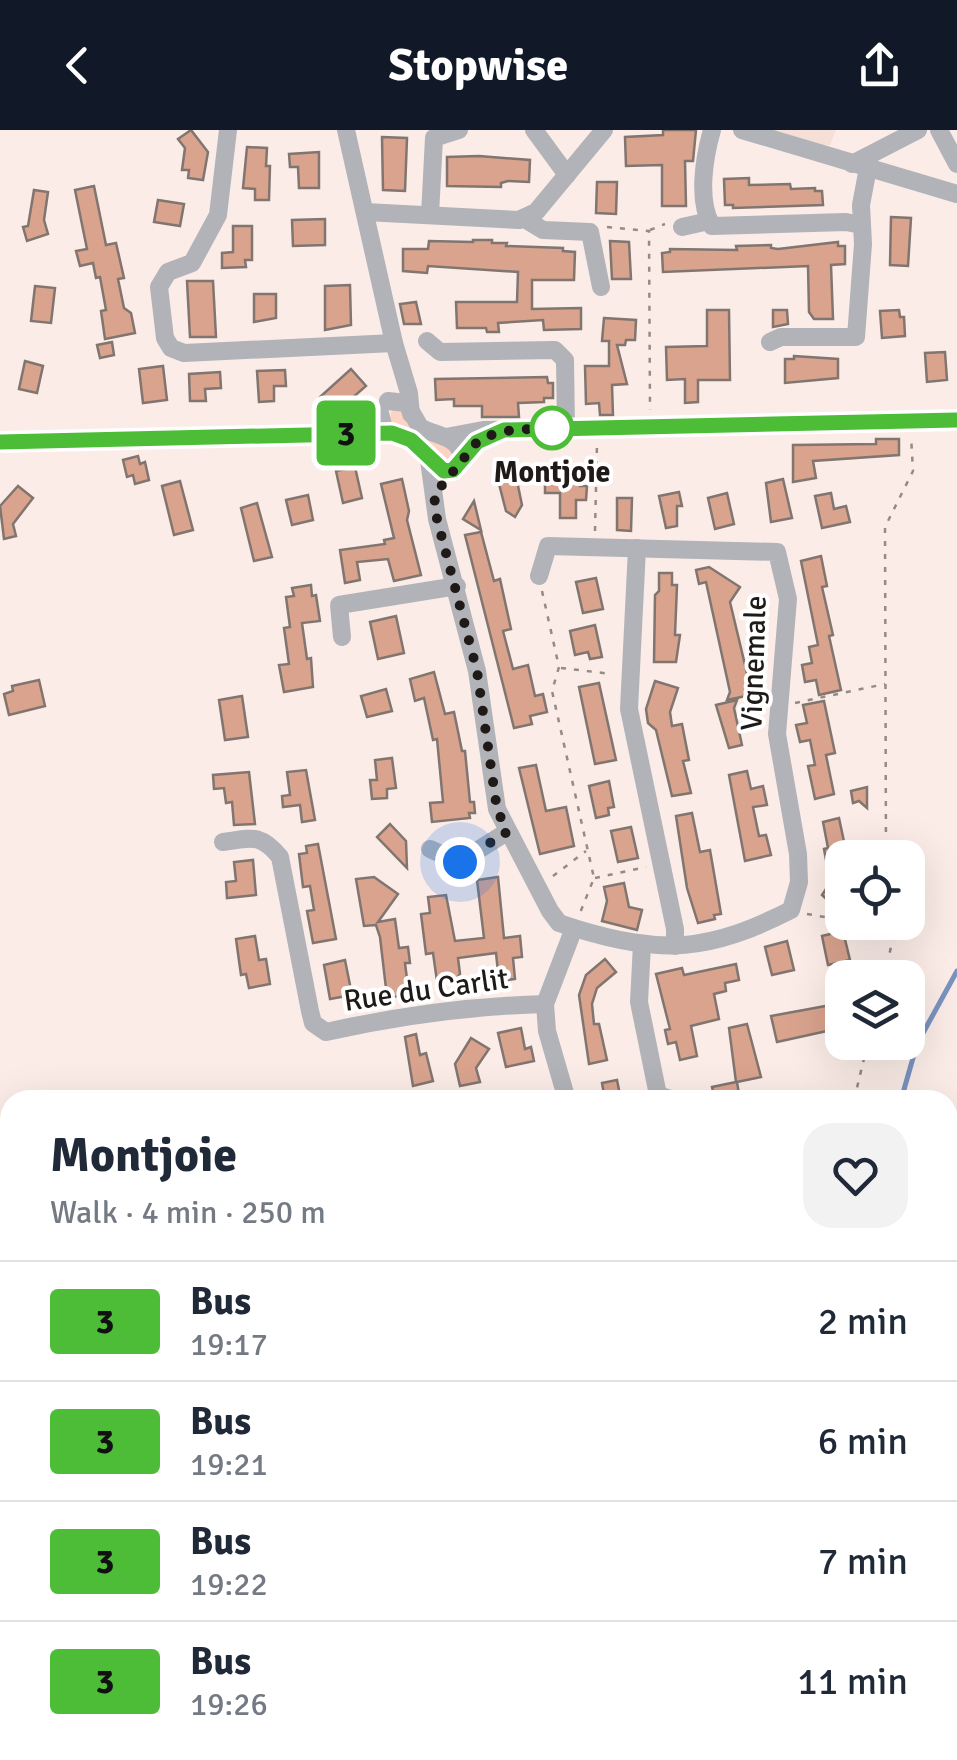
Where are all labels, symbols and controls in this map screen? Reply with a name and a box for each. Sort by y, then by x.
icon: back [50,38,105,93]
text: Stopwise [389,38,568,93]
icon: share [852,38,907,93]
line badge: 3 [314,400,378,466]
marker: Montjoie [531,407,573,449]
text: 3 [337,412,355,455]
place label: Montjoie [494,454,610,491]
street label: Vignemale [733,595,775,731]
your location [435,837,485,887]
map controls [825,840,925,1060]
button: locate [825,840,925,940]
street label: Rue du Carlit [341,960,511,1020]
button: layers [825,960,925,1060]
button: heart [803,1123,908,1228]
text: Montjoie [50,1126,237,1185]
text: Walk · 4 min · 250 m [50,1193,326,1232]
text: Bus [190,1278,251,1325]
text: 2 min [818,1298,908,1345]
text: 3 [96,1300,114,1343]
text: 19:17 [190,1325,268,1364]
text: Bus [190,1398,251,1445]
text: 6 min [818,1418,908,1465]
text: 3 [96,1420,114,1463]
text: 19:21 [190,1445,268,1484]
text: Bus [190,1518,251,1565]
text: 7 min [818,1538,908,1585]
text: 3 [96,1540,114,1583]
text: 19:22 [190,1565,268,1604]
text: Bus [190,1638,251,1685]
text: 11 min [797,1658,908,1705]
text: 3 [96,1660,114,1703]
text: 19:26 [190,1685,268,1724]

